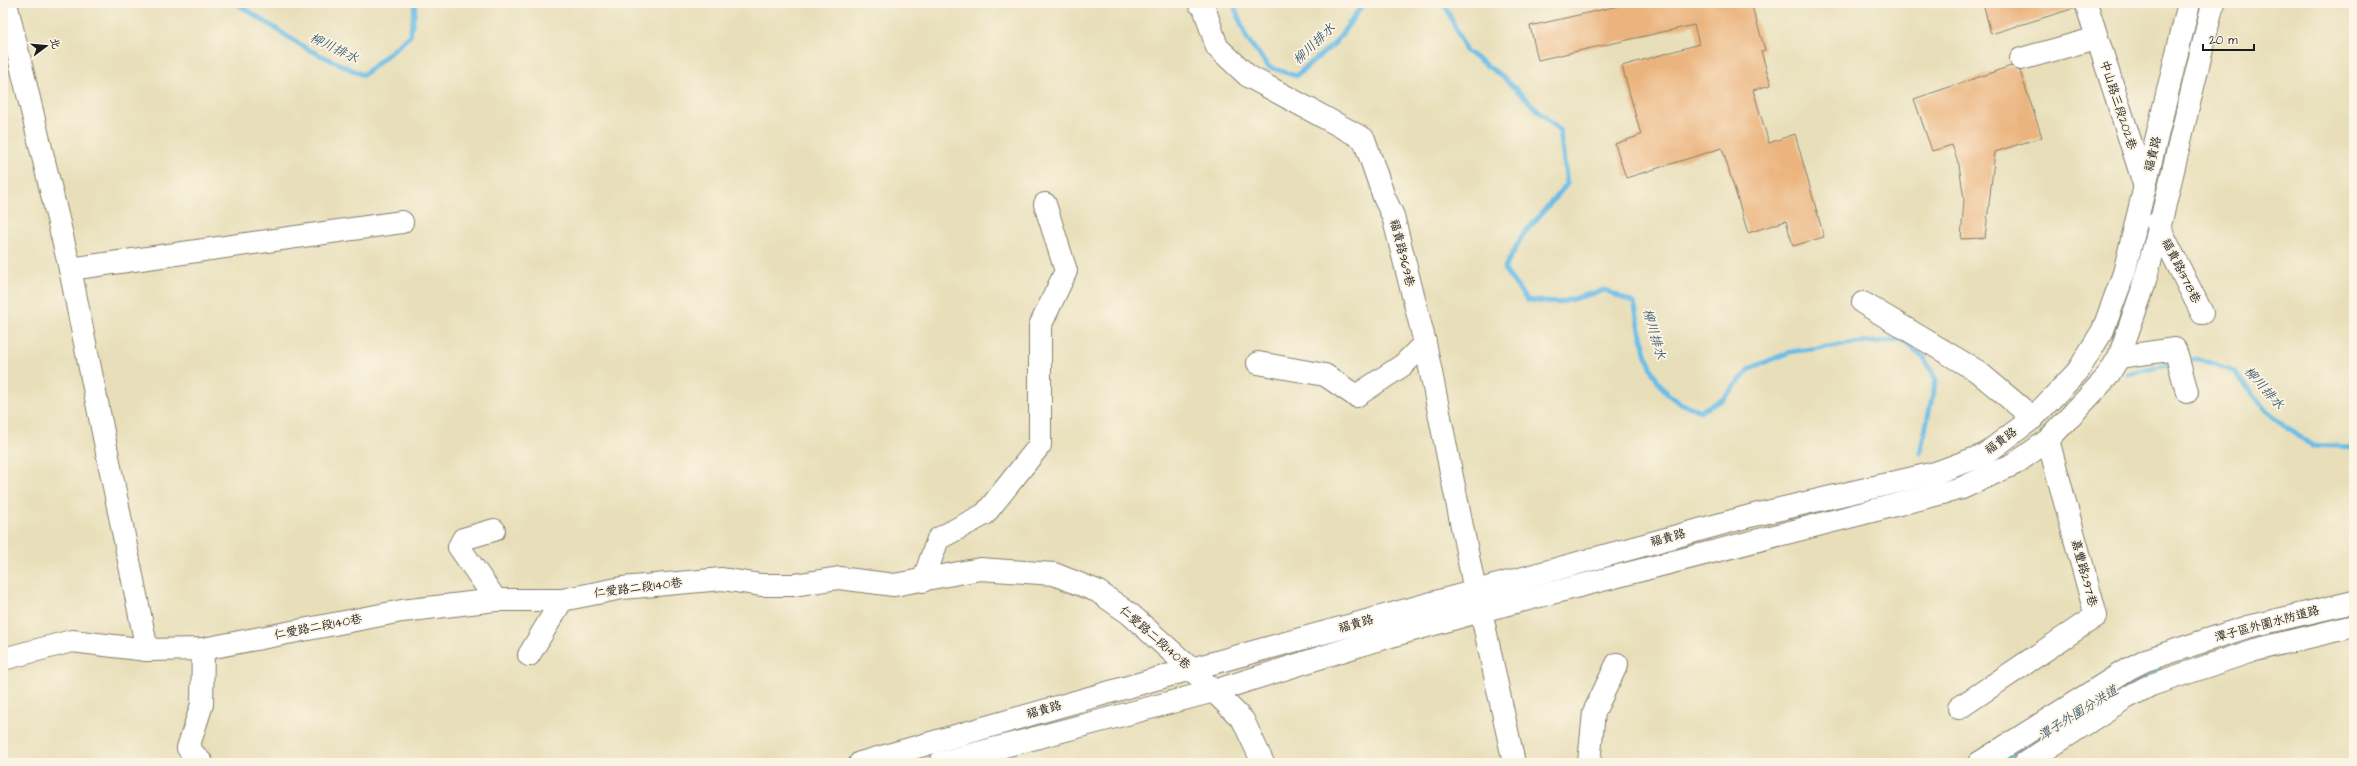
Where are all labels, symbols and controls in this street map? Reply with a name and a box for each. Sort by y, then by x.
water label: 柳川排水 [1289,19,1340,69]
north arrow [26,26,66,66]
scale bar [2203,26,2254,52]
water label: 柳川排水 [307,29,362,68]
text: 20 m [2209,32,2238,49]
text: 北 [46,36,64,51]
street label: 中山路三段202巷 [2095,58,2141,152]
street label: 福貴路 [2140,134,2166,174]
street label: 福貴路969巷 [1385,217,1419,289]
street label: 福貴路1378巷 [2157,236,2205,306]
water label: 柳川排水 [1638,307,1670,362]
water label: 柳川排水 [2240,363,2289,414]
street label: 福貴路 [1981,424,2021,458]
street label: 福貴路 [1648,525,1688,551]
street label: 嘉豐路297巷 [2067,537,2101,609]
street label: 仁愛路二段140巷 [593,574,683,602]
street label: 仁愛路二段140巷 [1116,602,1194,674]
street label: 潭子區外圍水防道路 [2213,602,2321,646]
street label: 仁愛路二段140巷 [273,610,363,644]
street label: 福貴路 [1336,611,1376,637]
water label: 潭子外圍分洪道 [2035,681,2122,745]
street label: 福貴路 [1024,697,1064,723]

